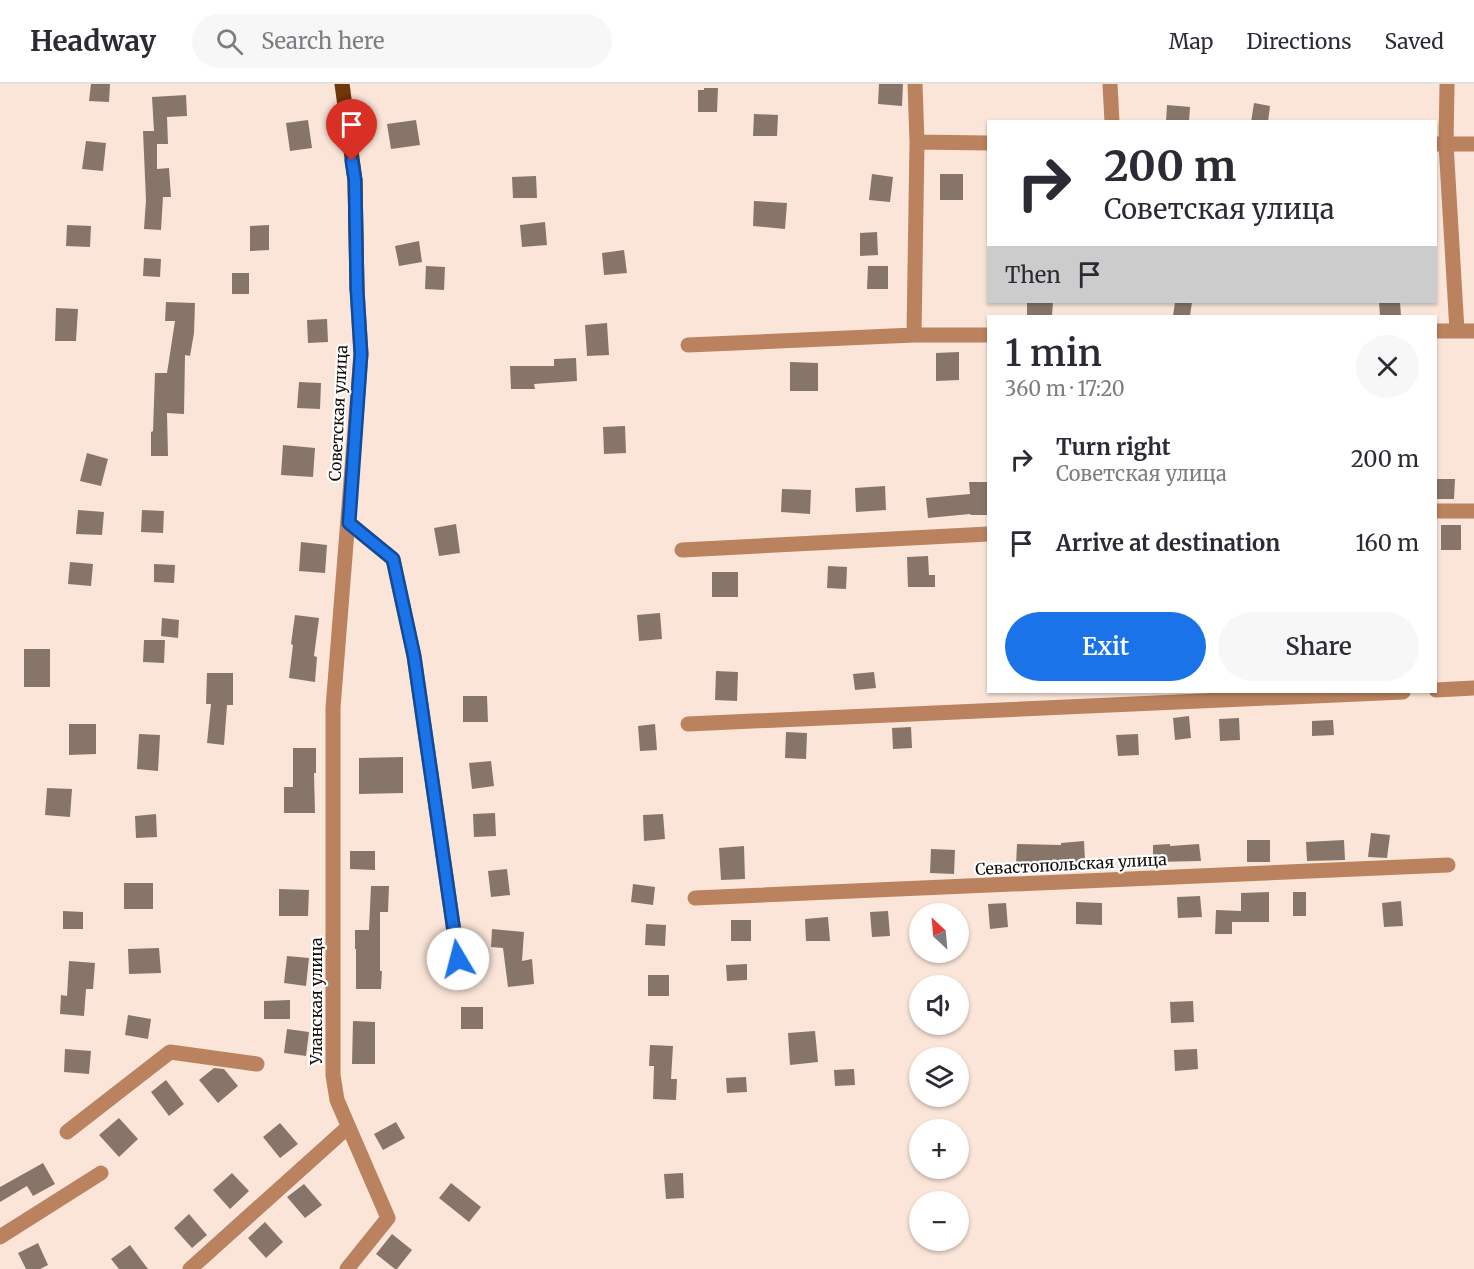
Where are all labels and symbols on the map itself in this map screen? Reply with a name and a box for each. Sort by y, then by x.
pin [326,99,377,161]
street label: Советская улица [324,344,352,482]
street label: Севастопольская улица [975,849,1168,879]
north arrow [909,903,969,963]
position arrow [426,927,490,991]
street label: Уланская улица [306,937,326,1066]

